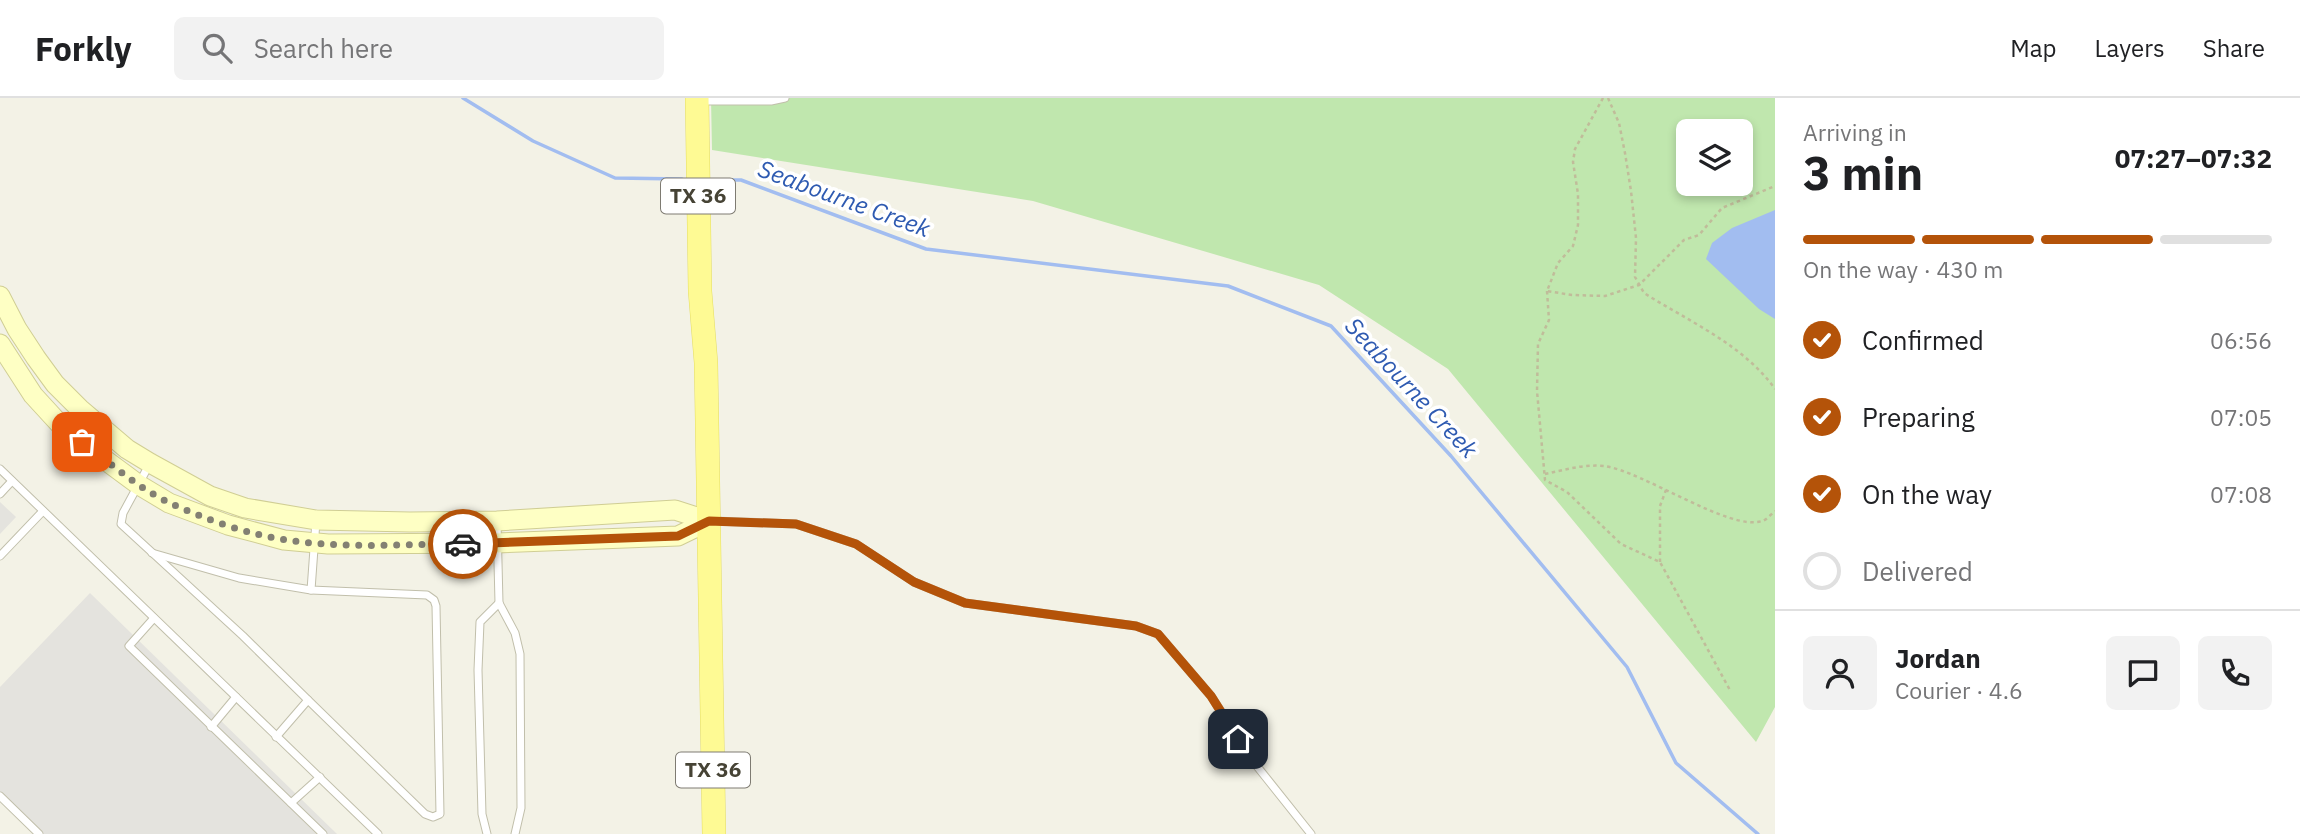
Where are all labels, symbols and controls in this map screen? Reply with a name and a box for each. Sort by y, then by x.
search box [174,17,664,80]
text: Forkly [35,27,132,70]
icon: search [198,29,236,67]
text: Search here [254,31,393,65]
text: Map [2010,32,2057,64]
text: Layers [2095,32,2165,64]
text: Share [2203,32,2265,64]
text: Arriving in [1803,117,1907,147]
map controls [1676,119,1753,196]
button: layers [1676,119,1753,196]
text: 07:27–07:32 [2115,141,2272,175]
text: 3 min [1803,143,1923,203]
water label: Seabourne Creek [754,152,935,244]
road number: TX 36 [661,178,735,214]
text: On the way · 430 m [1803,254,2003,284]
water label: Seabourne Creek [1338,310,1485,465]
icon: check [1803,321,1841,359]
text: Confirmed [1862,323,1984,357]
text: 06:56 [2210,325,2272,355]
icon: check [1803,398,1841,436]
text: Preparing [1862,400,1975,434]
text: 07:05 [2210,402,2272,432]
pin [52,412,112,472]
icon: bag [63,423,101,461]
icon: check [1803,475,1841,513]
text: On the way [1862,477,1992,511]
text: 07:08 [2210,479,2272,509]
courier [428,509,498,579]
icon: car [444,525,482,563]
text: Delivered [1862,554,1973,588]
button: person [1803,636,1877,710]
button: chat [2106,636,2180,710]
button: phone [2198,636,2272,710]
text: Jordan [1895,641,1981,675]
text: Courier · 4.6 [1895,675,2023,705]
pin [1208,709,1268,769]
icon: home [1219,720,1257,758]
road number: TX 36 [676,752,750,788]

